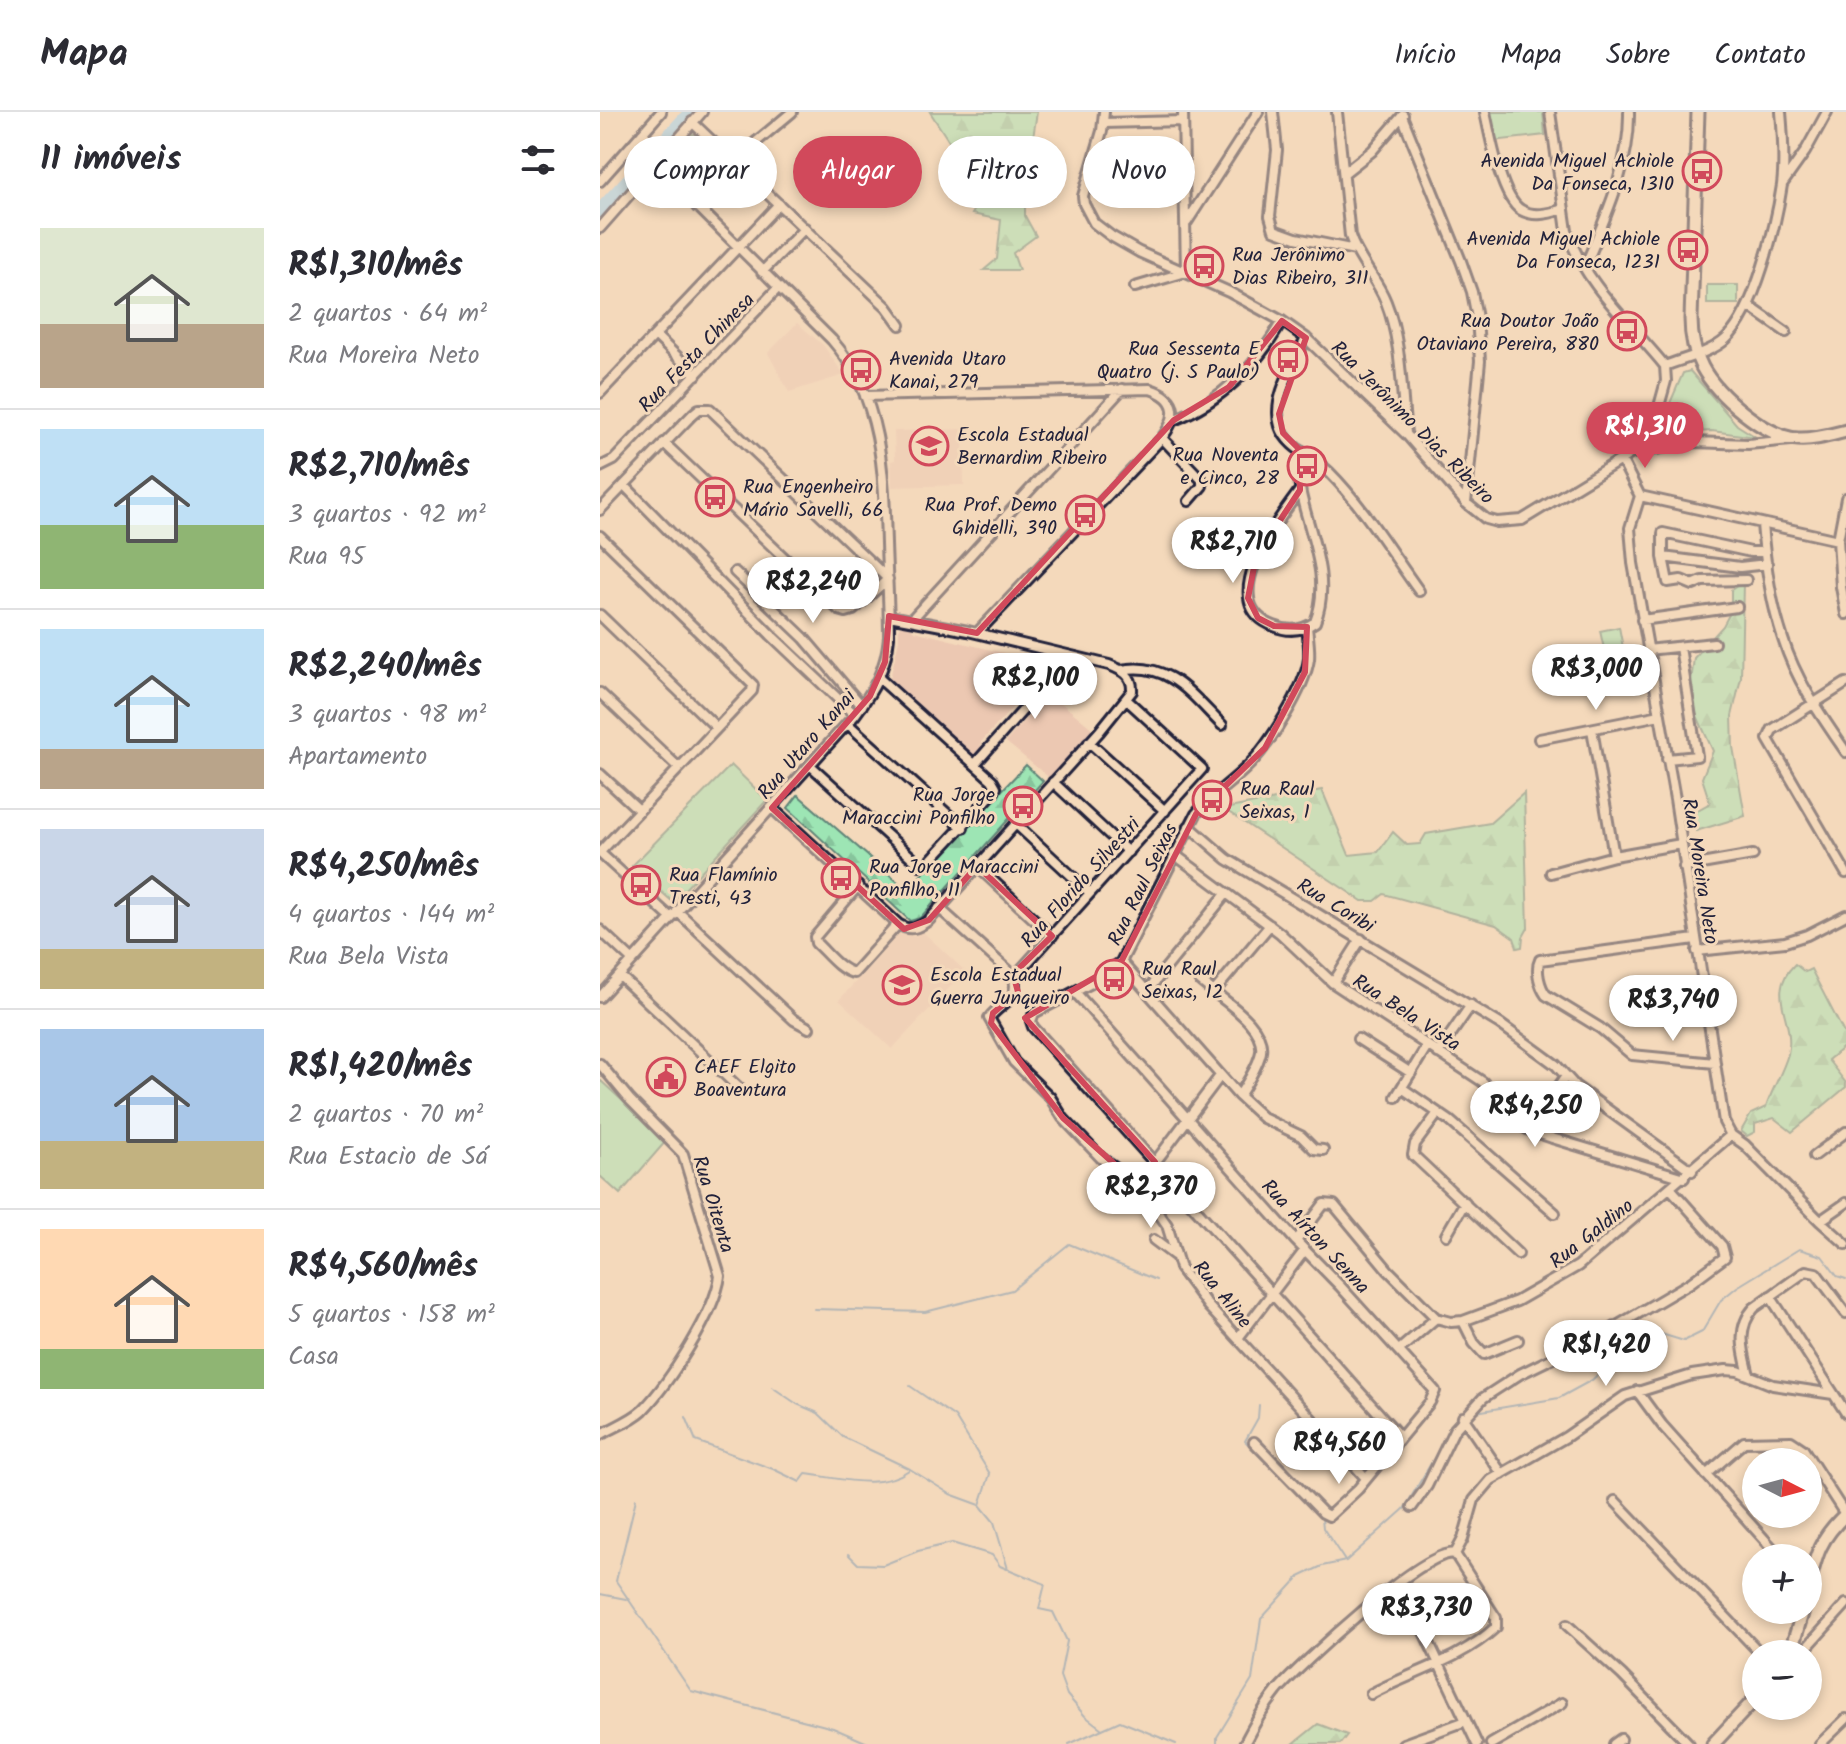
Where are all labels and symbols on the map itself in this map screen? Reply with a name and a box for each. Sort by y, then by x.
place label: Avenida Miguel Achiole Da Fonseca, 1310 [1481,146,1674,201]
bus stop icon: Avenida Miguel Achiole Da Fonseca, 1310 [1681,150,1723,192]
place label: Avenida Miguel Achiole Da Fonseca, 1231 [1467,224,1660,279]
bus stop icon: Avenida Miguel Achiole Da Fonseca, 1231 [1667,229,1709,271]
place label: Rua Jerônimo Dias Ribeiro, 311 [1232,240,1369,295]
bus stop icon: Rua Jerônimo Dias Ribeiro, 311 [1183,245,1225,287]
street label: Rua Festa Chinesa [631,286,763,421]
place label: Rua Doutor João Otaviano Pereira, 880 [1416,306,1599,361]
bus stop icon: Rua Doutor João Otaviano Pereira, 880 [1606,310,1648,352]
place label: Rua Sessenta E Quatro (j. S Paulo) [1097,334,1261,389]
street label: Rua Jerônimo Dias Ribeiro [1322,334,1501,513]
bus stop icon: Rua Sessenta E Quatro (j. S Paulo) [1267,339,1309,381]
place label: Avenida Utaro Kanai, 279 [889,344,1006,399]
bus stop icon: Avenida Utaro Kanai, 279 [840,349,882,391]
pin: R$1,310 [1571,402,1719,470]
place label: Escola Estadual Bernardim Ribeiro [957,420,1107,475]
school or university icon: Escola Estadual Bernardim Ribeiro [908,425,950,467]
place label: Rua Noventa e Cinco, 28 [1172,440,1280,495]
bus stop icon: Rua Noventa e Cinco, 28 [1286,445,1328,487]
place label: Rua Engenheiro Mário Savelli, 66 [743,472,884,527]
bus stop icon: Rua Engenheiro Mário Savelli, 66 [694,476,736,518]
place label: Rua Prof. Demo Ghidelli, 390 [925,490,1057,545]
bus stop icon: Rua Prof. Demo Ghidelli, 390 [1064,494,1106,536]
pin: R$2,710 [1159,517,1307,585]
pin: R$2,240 [739,557,887,625]
pin: R$3,000 [1522,644,1670,712]
pin: R$2,100 [961,653,1109,721]
street label: Rua Utaro Kanai [750,682,865,808]
place label: Rua Raul Seixas, 1 [1240,774,1314,829]
bus stop icon: Rua Raul Seixas, 1 [1191,779,1233,821]
place label: Rua Jorge Maraccini Ponfilho [842,780,995,835]
bus stop icon: Rua Jorge Maraccini Ponfilho [1002,785,1044,827]
street label: Rua Moreira Neto [1672,796,1726,947]
street label: Rua Florido Silvestri [1014,810,1150,956]
street label: Rua Raul Seixas [1100,818,1188,952]
place label: Rua Jorge Maraccini Ponfilho, 11 [869,852,1040,907]
bus stop icon: Rua Jorge Maraccini Ponfilho, 11 [820,857,862,899]
place label: Rua Flamínio Tresti, 43 [669,860,778,915]
bus stop icon: Rua Flamínio Tresti, 43 [620,864,662,906]
street label: Rua Coribi [1290,871,1381,943]
place label: Rua Raul Seixas, 12 [1142,954,1223,1009]
bus stop icon: Rua Raul Seixas, 12 [1093,958,1135,1000]
place label: Escola Estadual Guerra Junqueiro [930,960,1070,1015]
school or university icon: Escola Estadual Guerra Junqueiro [881,964,923,1006]
street label: Rua Bela Vista [1345,967,1467,1061]
pin: R$3,740 [1599,975,1747,1043]
place label: CAEF Elgito Boaventura [694,1052,796,1107]
public building icon: CAEF Elgito Boaventura [645,1056,687,1098]
pin: R$4,250 [1461,1081,1609,1149]
street label: Rua Oitenta [682,1152,742,1257]
pin: R$2,370 [1077,1162,1225,1230]
street label: Rua Aírton Senna [1252,1172,1377,1302]
street label: Rua Galdino [1543,1191,1641,1278]
street label: Rua Aline [1184,1254,1259,1336]
pin: R$1,420 [1532,1320,1680,1388]
pin: R$4,560 [1265,1418,1413,1486]
north arrow [1742,1448,1822,1528]
pin: R$3,730 [1352,1583,1500,1651]

